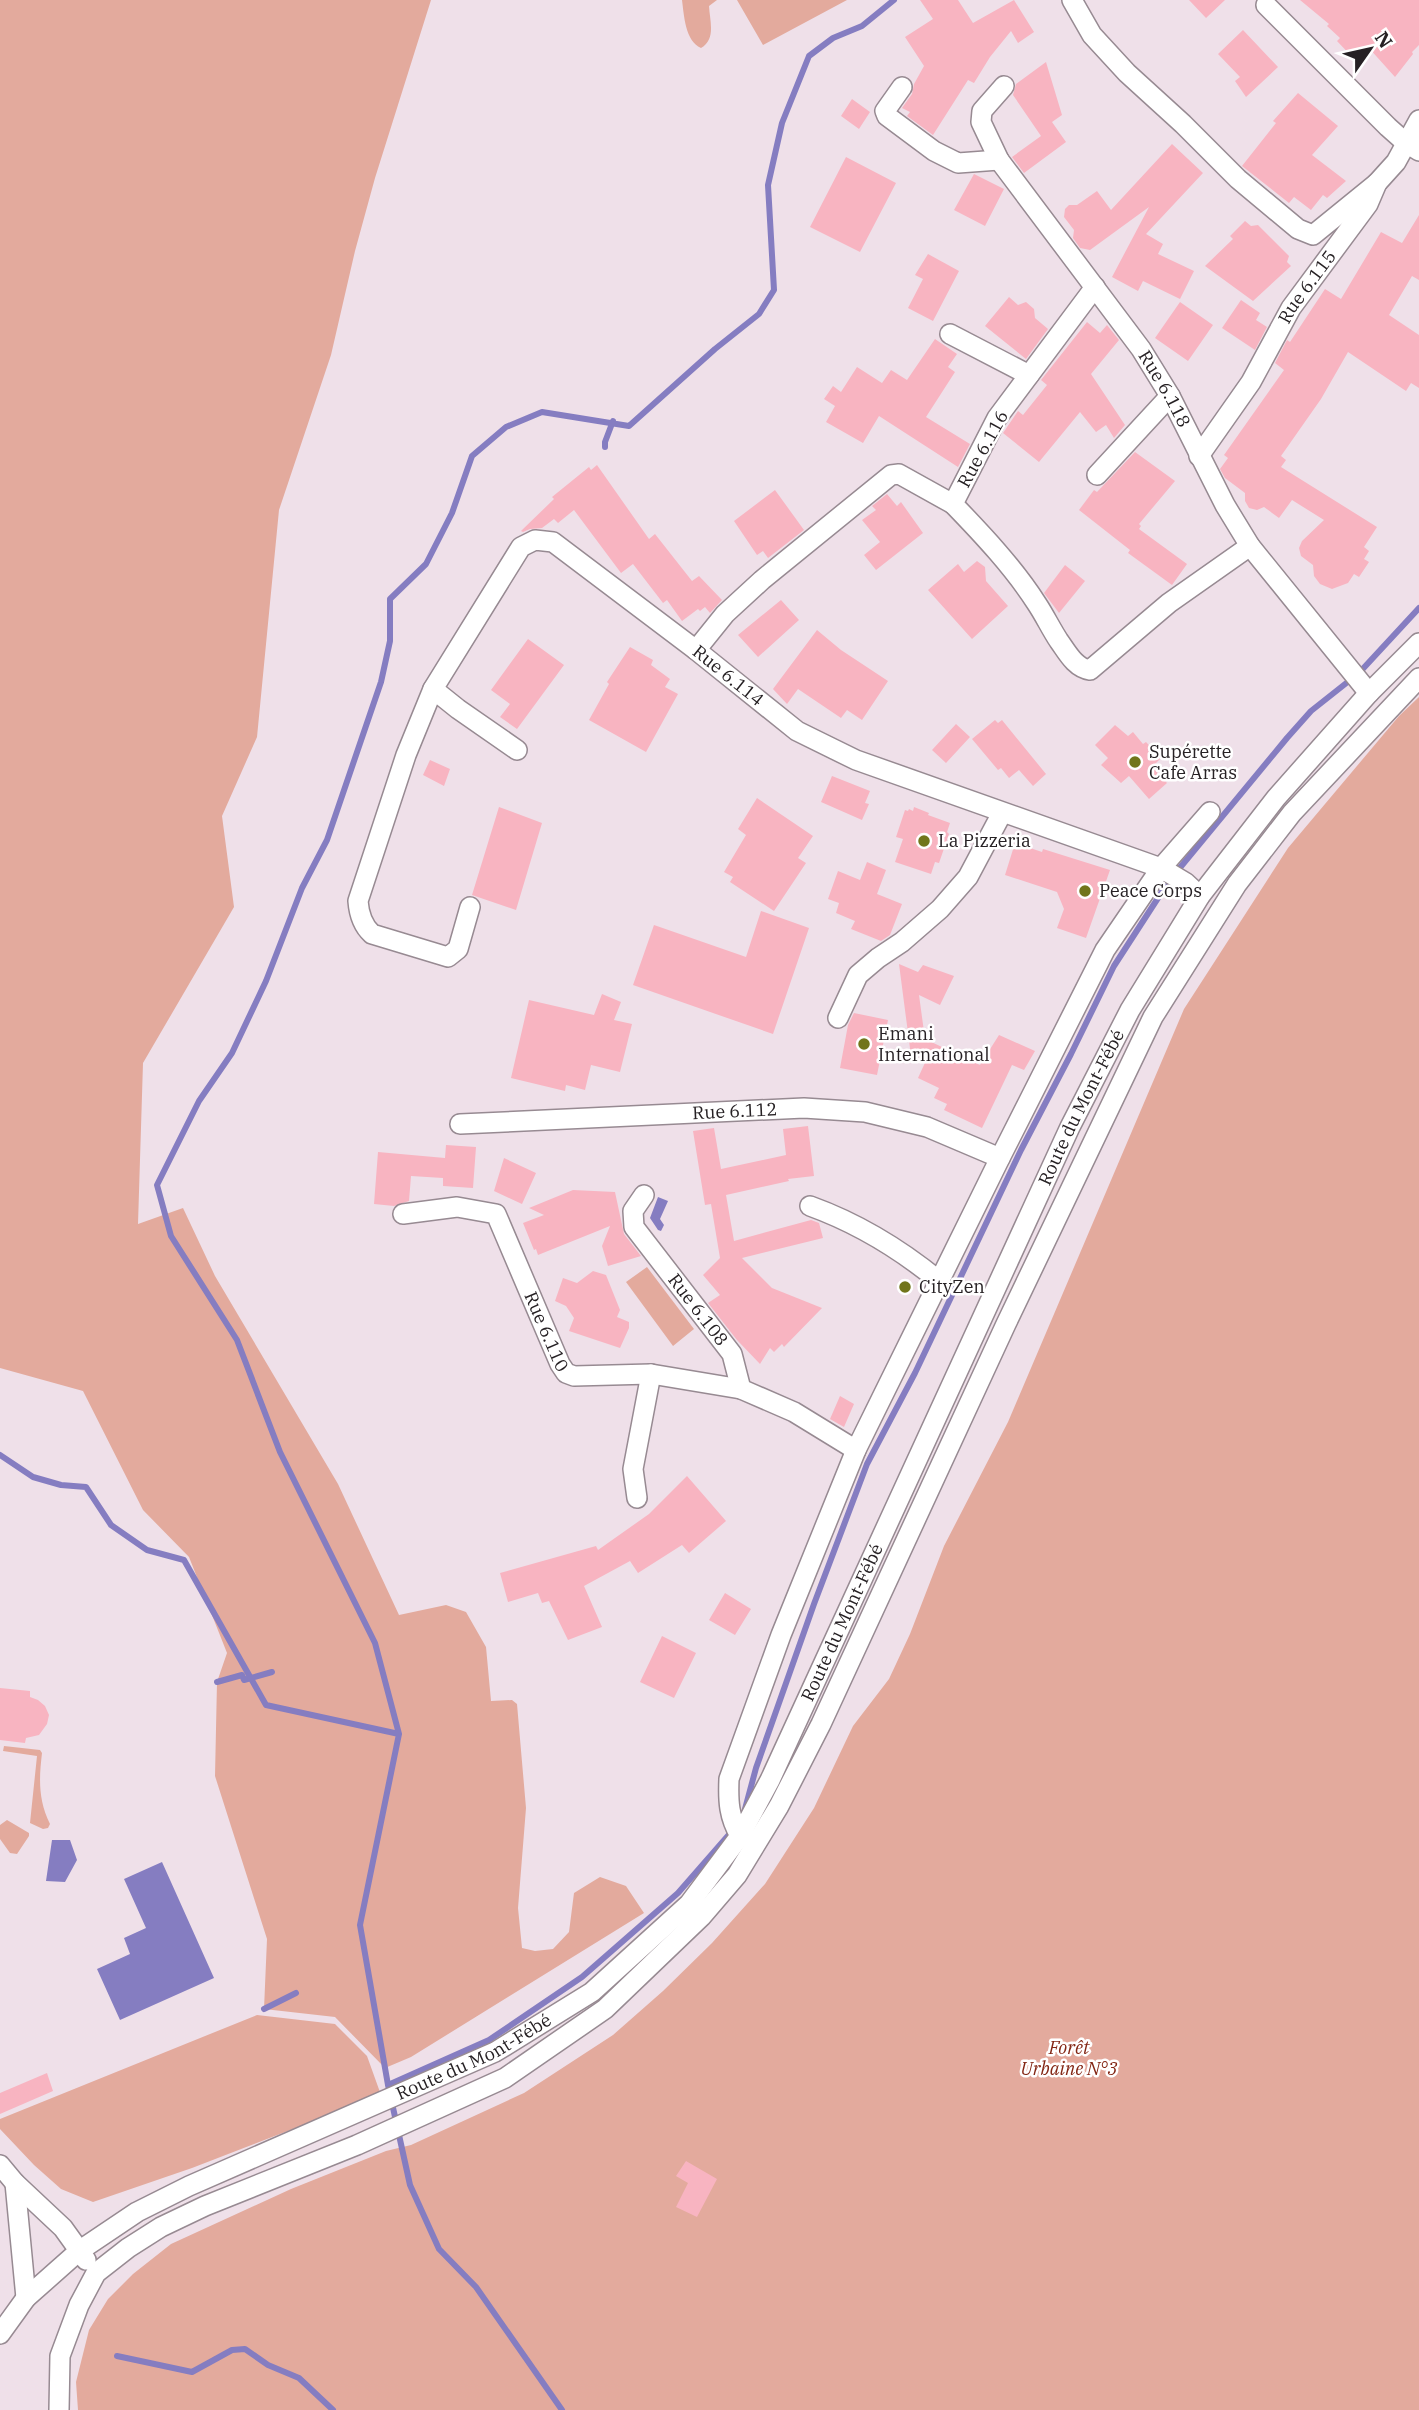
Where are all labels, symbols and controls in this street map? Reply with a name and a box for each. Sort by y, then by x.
north arrow [1335,14,1405,84]
text: N [1370,27,1398,52]
street label: Rue 6.115 [1273,245,1341,327]
street label: Rue 6.118 [1134,346,1196,431]
street label: Rue 6.116 [952,406,1013,492]
street label: Rue 6.114 [688,640,769,711]
place label: Supérette Cafe Arras [1149,740,1237,784]
marker: Supérette Cafe Arras [1127,754,1143,770]
place label: La Pizzeria [938,829,1031,852]
marker: La Pizzeria [916,833,932,849]
place label: Peace Corps [1099,879,1202,902]
marker: Peace Corps [1077,883,1093,899]
place label: Emani International [878,1022,990,1066]
street label: Route du Mont-Fébé [1033,1025,1129,1189]
marker: Emani International [856,1036,872,1052]
street label: Rue 6.112 [692,1097,778,1124]
street label: Rue 6.108 [663,1269,733,1350]
place label: CityZen [919,1275,985,1298]
marker: CityZen [897,1279,913,1295]
street label: Rue 6.110 [519,1288,574,1376]
street label: Route du Mont-Fébé [796,1540,888,1705]
street label: Route du Mont-Fébé [392,2008,555,2105]
park label: Forêt Urbaine N°3 [1021,2036,1118,2080]

